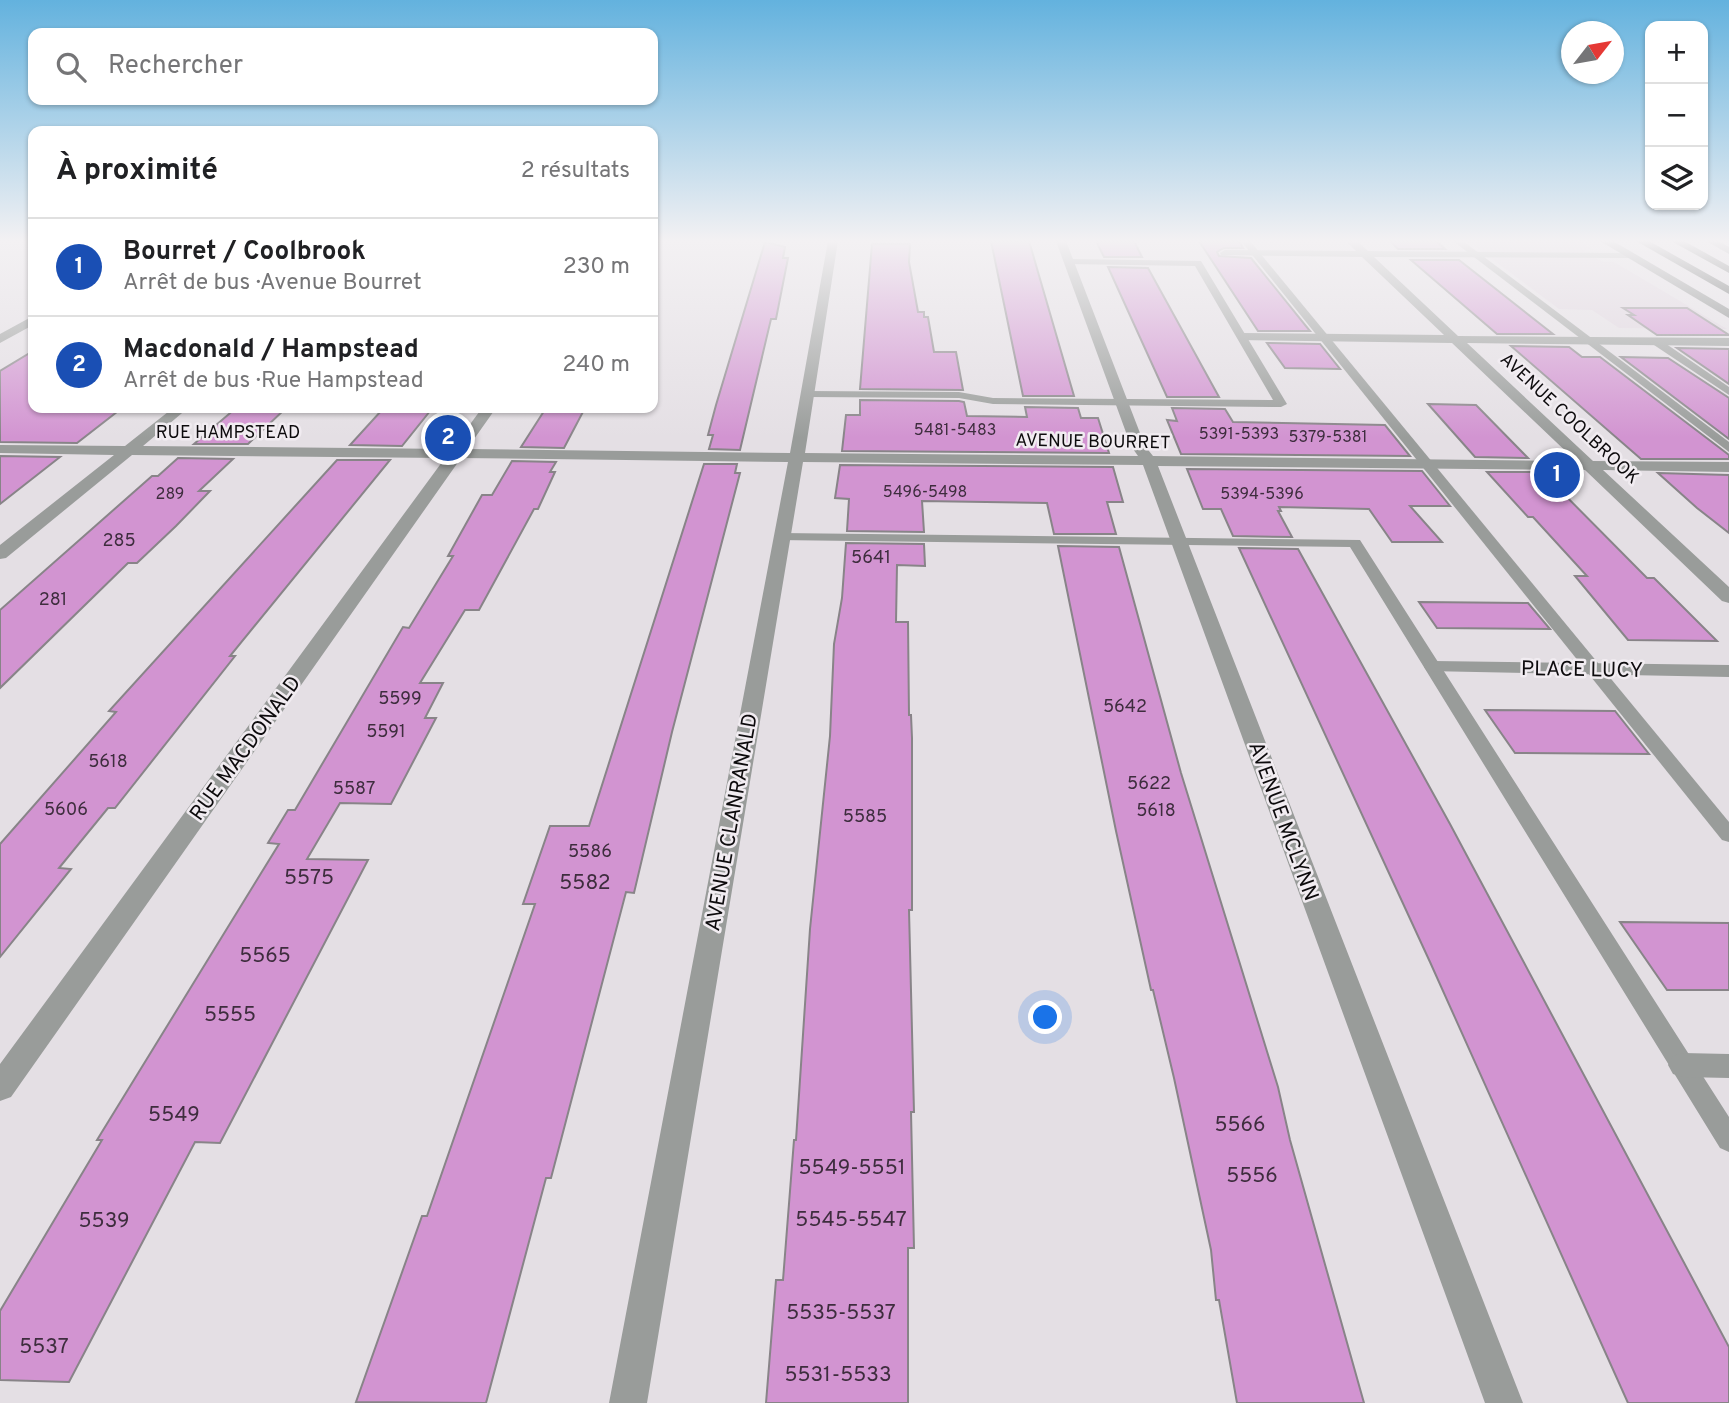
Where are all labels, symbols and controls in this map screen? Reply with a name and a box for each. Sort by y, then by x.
north arrow [1561,21,1624,84]
map controls [1645,21,1708,210]
button: + [1645,21,1708,84]
search box [28,28,658,105]
icon: search [52,48,90,86]
text: Rechercher [108,50,243,83]
button: − [1645,84,1708,147]
button: layers [1645,147,1708,210]
text: À proximité [56,153,218,190]
text: 2 résultats [521,157,630,186]
text: Bourret / Coolbrook [123,236,366,269]
text: 1 [74,253,84,282]
text: 230 m [563,253,630,282]
text: Arrêt de bus · Avenue Bourret [123,269,422,298]
text: Macdonald / Hampstead [123,334,419,367]
street label: AVENUE COOLBROOK [1495,349,1644,490]
text: 2 [72,351,86,380]
text: 240 m [562,351,630,380]
text: Arrêt de bus · Rue Hampstead [123,367,424,396]
pin: 2 [425,412,471,464]
house number: 5481-5483 [914,421,996,441]
street label: RUE HAMPSTEAD [156,422,300,445]
house number: 5391-5393 [1199,425,1279,445]
house number: 5379-5381 [1289,428,1367,448]
street label: AVENUE BOURRET [1015,430,1171,455]
pin: 1 [1534,449,1580,501]
house number: 5496-5498 [883,483,967,503]
house number: 289 [156,485,184,505]
house number: 5394-5396 [1220,485,1304,505]
house number: 285 [102,530,136,553]
house number: 5641 [851,547,891,570]
house number: 281 [39,589,67,612]
street label: PLACE LUCY [1521,656,1643,685]
street label: RUE MACDONALD [184,671,308,827]
house number: 5599 [378,688,422,711]
house number: 5642 [1103,696,1147,719]
street label: AVENUE CLANRANALD [700,711,765,933]
house number: 5591 [366,721,406,744]
street label: AVENUE MCLYNN [1241,738,1324,905]
house number: 5618 [88,751,128,774]
house number: 5622 [1127,773,1171,796]
house number: 5587 [333,778,375,801]
house number: 5606 [44,799,88,822]
house number: 5618 [1136,800,1176,823]
house number: 5585 [843,806,887,829]
house number: 5586 [568,841,612,864]
house number: 5575 [284,865,334,892]
house number: 5582 [559,870,611,897]
house number: 5565 [239,943,291,970]
your location [1028,1000,1062,1034]
house number: 5555 [204,1002,256,1029]
house number: 5549 [148,1102,200,1129]
house number: 5566 [1214,1112,1266,1139]
house number: 5549-5551 [798,1155,906,1182]
house number: 5556 [1226,1163,1278,1190]
house number: 5545-5547 [795,1207,907,1234]
house number: 5539 [79,1208,129,1235]
house number: 5535-5537 [786,1300,896,1327]
house number: 5537 [19,1334,69,1361]
house number: 5531-5533 [784,1362,892,1389]

